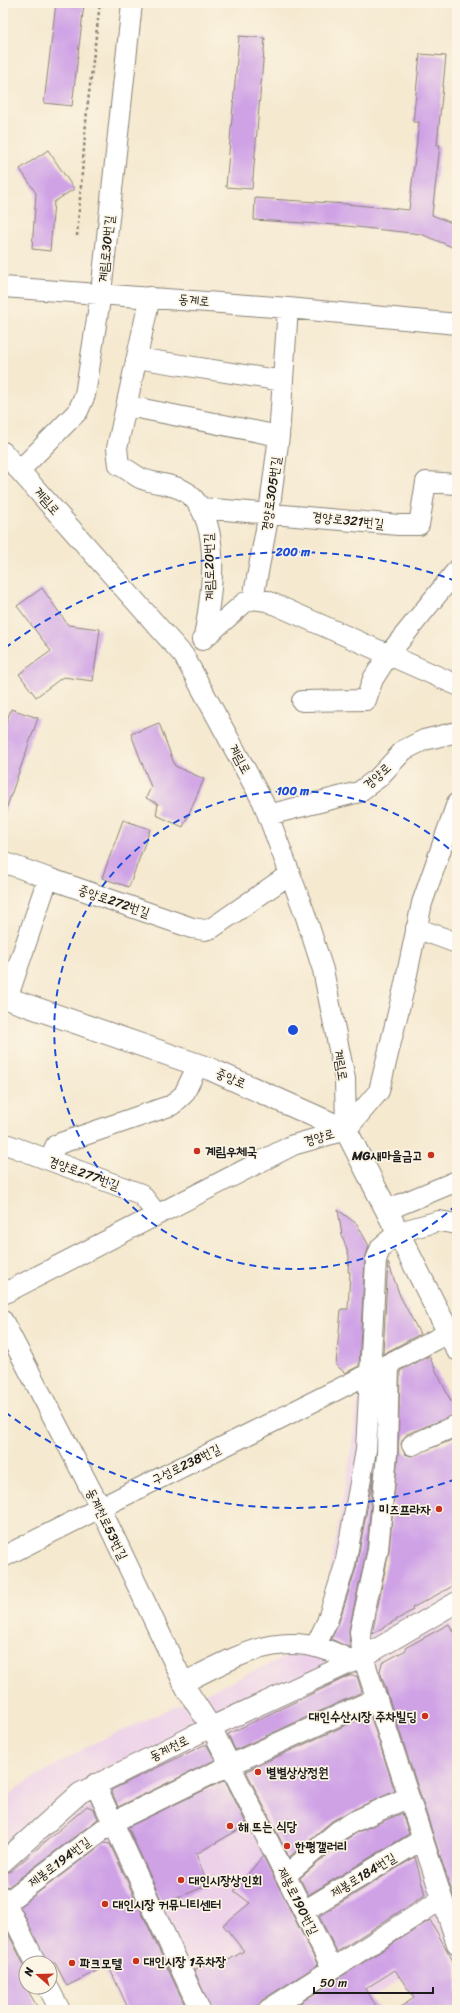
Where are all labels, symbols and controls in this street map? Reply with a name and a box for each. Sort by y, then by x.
street label: 계림로30번길 [91,214,121,284]
street label: 동계로 [177,287,211,313]
street label: 경양로305번길 [254,455,288,533]
street label: 계림로 [28,482,66,520]
street label: 경양로321번길 [311,505,385,535]
street label: 계림로20번길 [197,533,221,601]
text: 200 m [275,541,311,563]
street label: 계림로 [222,740,258,778]
street label: 경양로 [358,757,396,795]
text: 100 m [277,780,310,802]
street label: 중앙로272번길 [75,878,153,924]
centre of rings [286,1023,300,1037]
street label: 계림로 [327,1048,355,1082]
street label: 중앙로 [212,1061,250,1095]
street label: 경양로 [301,1122,337,1152]
place label: 계림우체국 [205,1140,258,1163]
place label: MG새마을금고 [351,1144,423,1167]
marker: 계림우체국 [192,1146,202,1156]
street label: 경양로277번길 [45,1149,123,1197]
marker: MG새마을금고 [426,1150,436,1160]
street label: 구성로238번길 [147,1437,225,1491]
street label: 동계천로53번길 [80,1484,134,1564]
place label: 미즈프라자 [379,1498,432,1521]
marker: 미즈프라자 [434,1504,444,1514]
place label: 대인수산시장 주차빌딩 [308,1705,417,1728]
marker: 대인수산시장 주차빌딩 [420,1711,430,1721]
street label: 동계천로 [145,1728,193,1768]
place label: 별별상상정원 [266,1761,329,1784]
marker: 별별상상정원 [253,1767,263,1777]
place label: 해 뜨는 식당 [238,1815,298,1838]
marker: 해 뜨는 식당 [225,1821,235,1831]
street label: 제봉로194번길 [23,1831,95,1893]
place label: 한평갤러리 [294,1835,347,1858]
marker: 한평갤러리 [282,1841,292,1851]
street label: 제봉로184번길 [325,1846,401,1904]
street label: 제봉로190번길 [271,1863,325,1939]
place label: 대인시장상인회 [188,1869,262,1892]
marker: 대인시장상인회 [176,1875,186,1885]
place label: 대인시장 커뮤니티센터 [112,1893,221,1916]
marker: 대인시장 커뮤니티센터 [100,1899,110,1909]
place label: 대인시장 1주차장 [143,1950,227,1973]
place label: 파크모텔 [79,1952,122,1975]
north arrow [18,1955,58,1995]
marker: 대인시장 1주차장 [131,1956,141,1966]
marker: 파크모텔 [67,1958,77,1968]
text: N [18,1965,39,1980]
scale bar [314,1969,433,1995]
text: 50 m [320,1972,347,1994]

